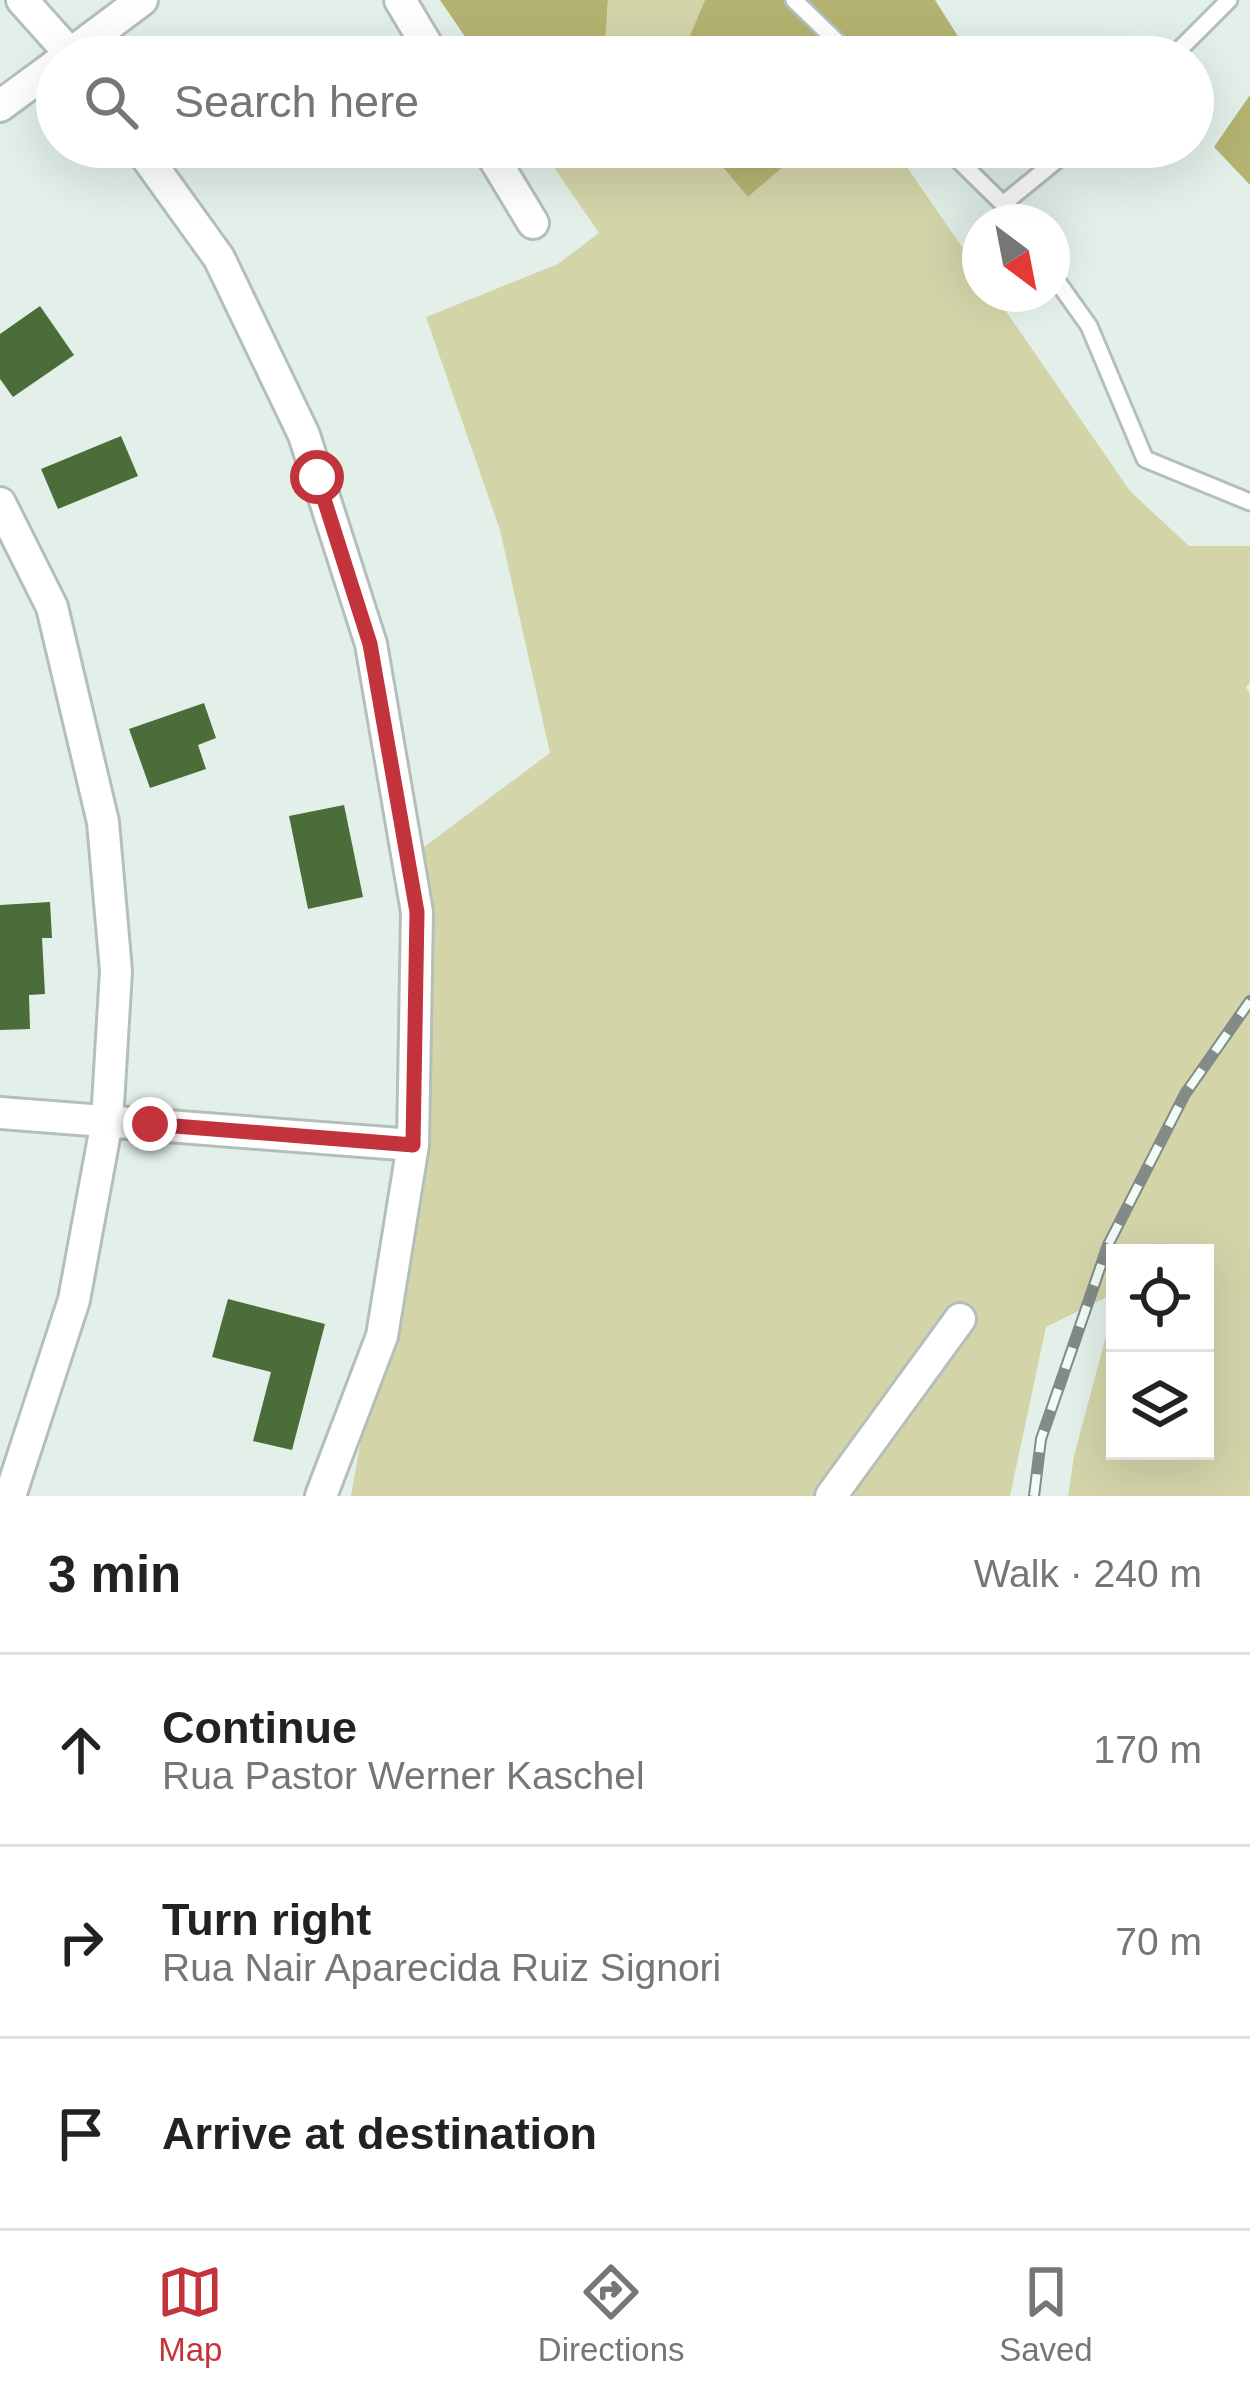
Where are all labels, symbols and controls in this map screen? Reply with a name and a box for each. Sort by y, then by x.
search box [36,36,1214,168]
icon: search [78,69,144,135]
text: Search here [174,76,419,127]
north arrow [962,204,1070,312]
route start [290,450,344,504]
route end [123,1097,177,1151]
map controls [1106,1244,1214,1460]
button: locate [1106,1244,1214,1352]
button: layers [1106,1352,1214,1460]
text: 3 min [48,1546,181,1603]
text: Walk · 240 m [974,1552,1202,1595]
text: Continue [162,1702,357,1753]
icon: ahead [48,1717,114,1783]
text: 170 m [1094,1728,1202,1771]
text: Rua Pastor Werner Kaschel [162,1754,645,1797]
text: Turn right [162,1894,371,1945]
icon: right [48,1909,114,1975]
text: 70 m [1115,1920,1202,1963]
text: Rua Nair Aparecida Ruiz Signori [162,1946,721,1989]
icon: arrive [48,2101,114,2167]
text: Arrive at destination [162,2108,597,2159]
tab: Map [157,2259,223,2369]
tab: Directions [538,2259,685,2369]
tab: Saved [999,2259,1093,2369]

